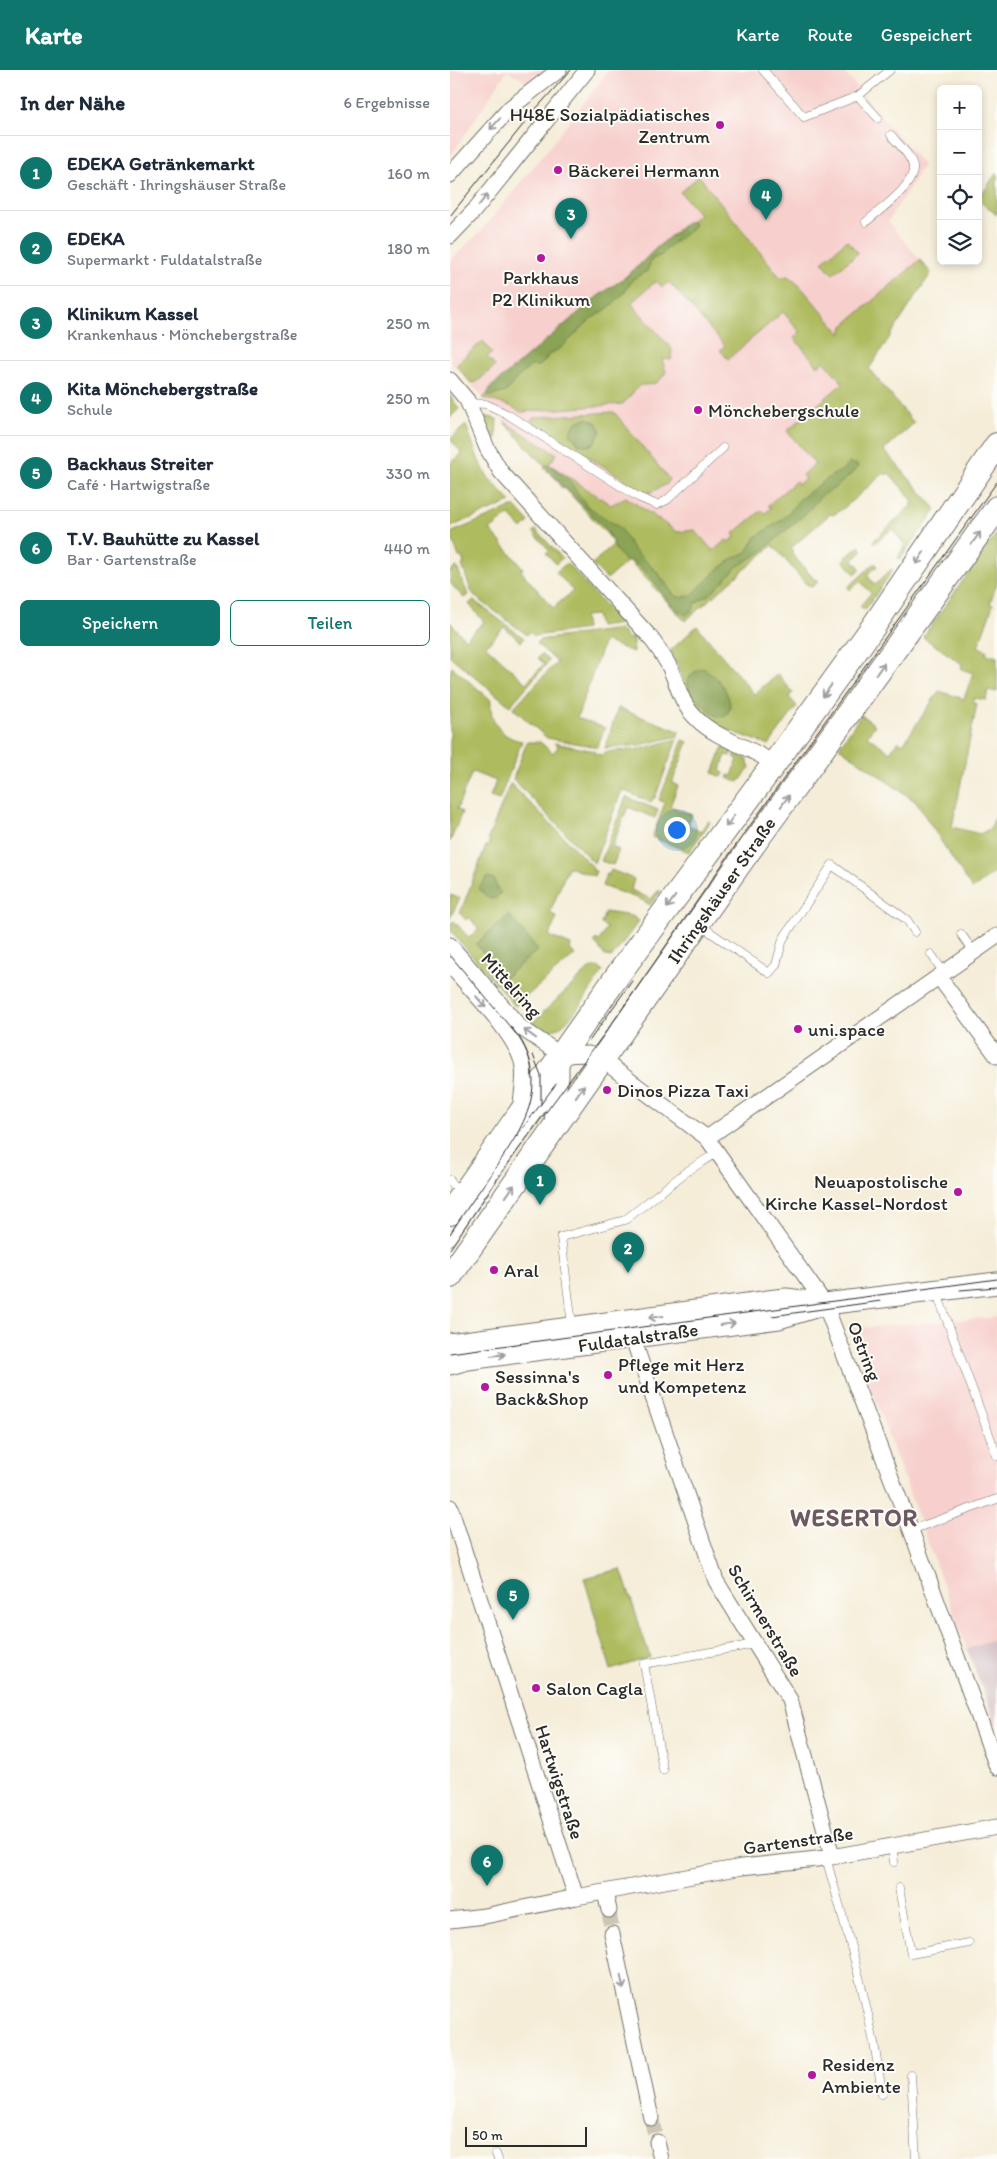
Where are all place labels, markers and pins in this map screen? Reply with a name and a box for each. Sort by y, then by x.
place label: H48E Sozialpädiatisches Zentrum [510,103,710,148]
marker: H48E Sozialpädiatisches Zentrum [714,119,726,131]
place label: Bäckerei Hermann [568,159,720,182]
marker: Bäckerei Hermann [552,164,564,176]
pin: 4 [750,179,782,220]
pin: 3 [555,198,587,239]
marker: Parkhaus P2 Klinikum [535,252,547,264]
place label: Parkhaus P2 Klinikum [492,266,590,311]
place label: Mönchebergschule [708,399,859,422]
marker: Mönchebergschule [692,404,704,416]
place label: uni.space [808,1018,885,1041]
marker: uni.space [792,1023,804,1035]
place label: Dinos Pizza Taxi [617,1079,749,1102]
marker: Dinos Pizza Taxi [601,1084,613,1096]
pin: 1 [524,1164,556,1205]
place label: Neuapostolische Kirche Kassel-Nordost [765,1170,948,1215]
marker: Neuapostolische Kirche Kassel-Nordost [952,1186,964,1198]
pin: 2 [612,1232,644,1273]
place label: Aral [504,1259,540,1282]
marker: Aral [488,1264,500,1276]
place label: Pflege mit Herz und Kompetenz [618,1353,747,1398]
place label: Sessinna's Back&Shop [495,1365,589,1410]
marker: Pflege mit Herz und Kompetenz [602,1369,614,1381]
marker: Sessinna's Back&Shop [479,1381,491,1393]
pin: 5 [497,1579,529,1620]
place label: Salon Cagla [546,1677,643,1700]
marker: Salon Cagla [530,1682,542,1694]
pin: 6 [471,1845,503,1886]
place label: Residenz Ambiente [822,2053,901,2098]
marker: Residenz Ambiente [806,2069,818,2081]

